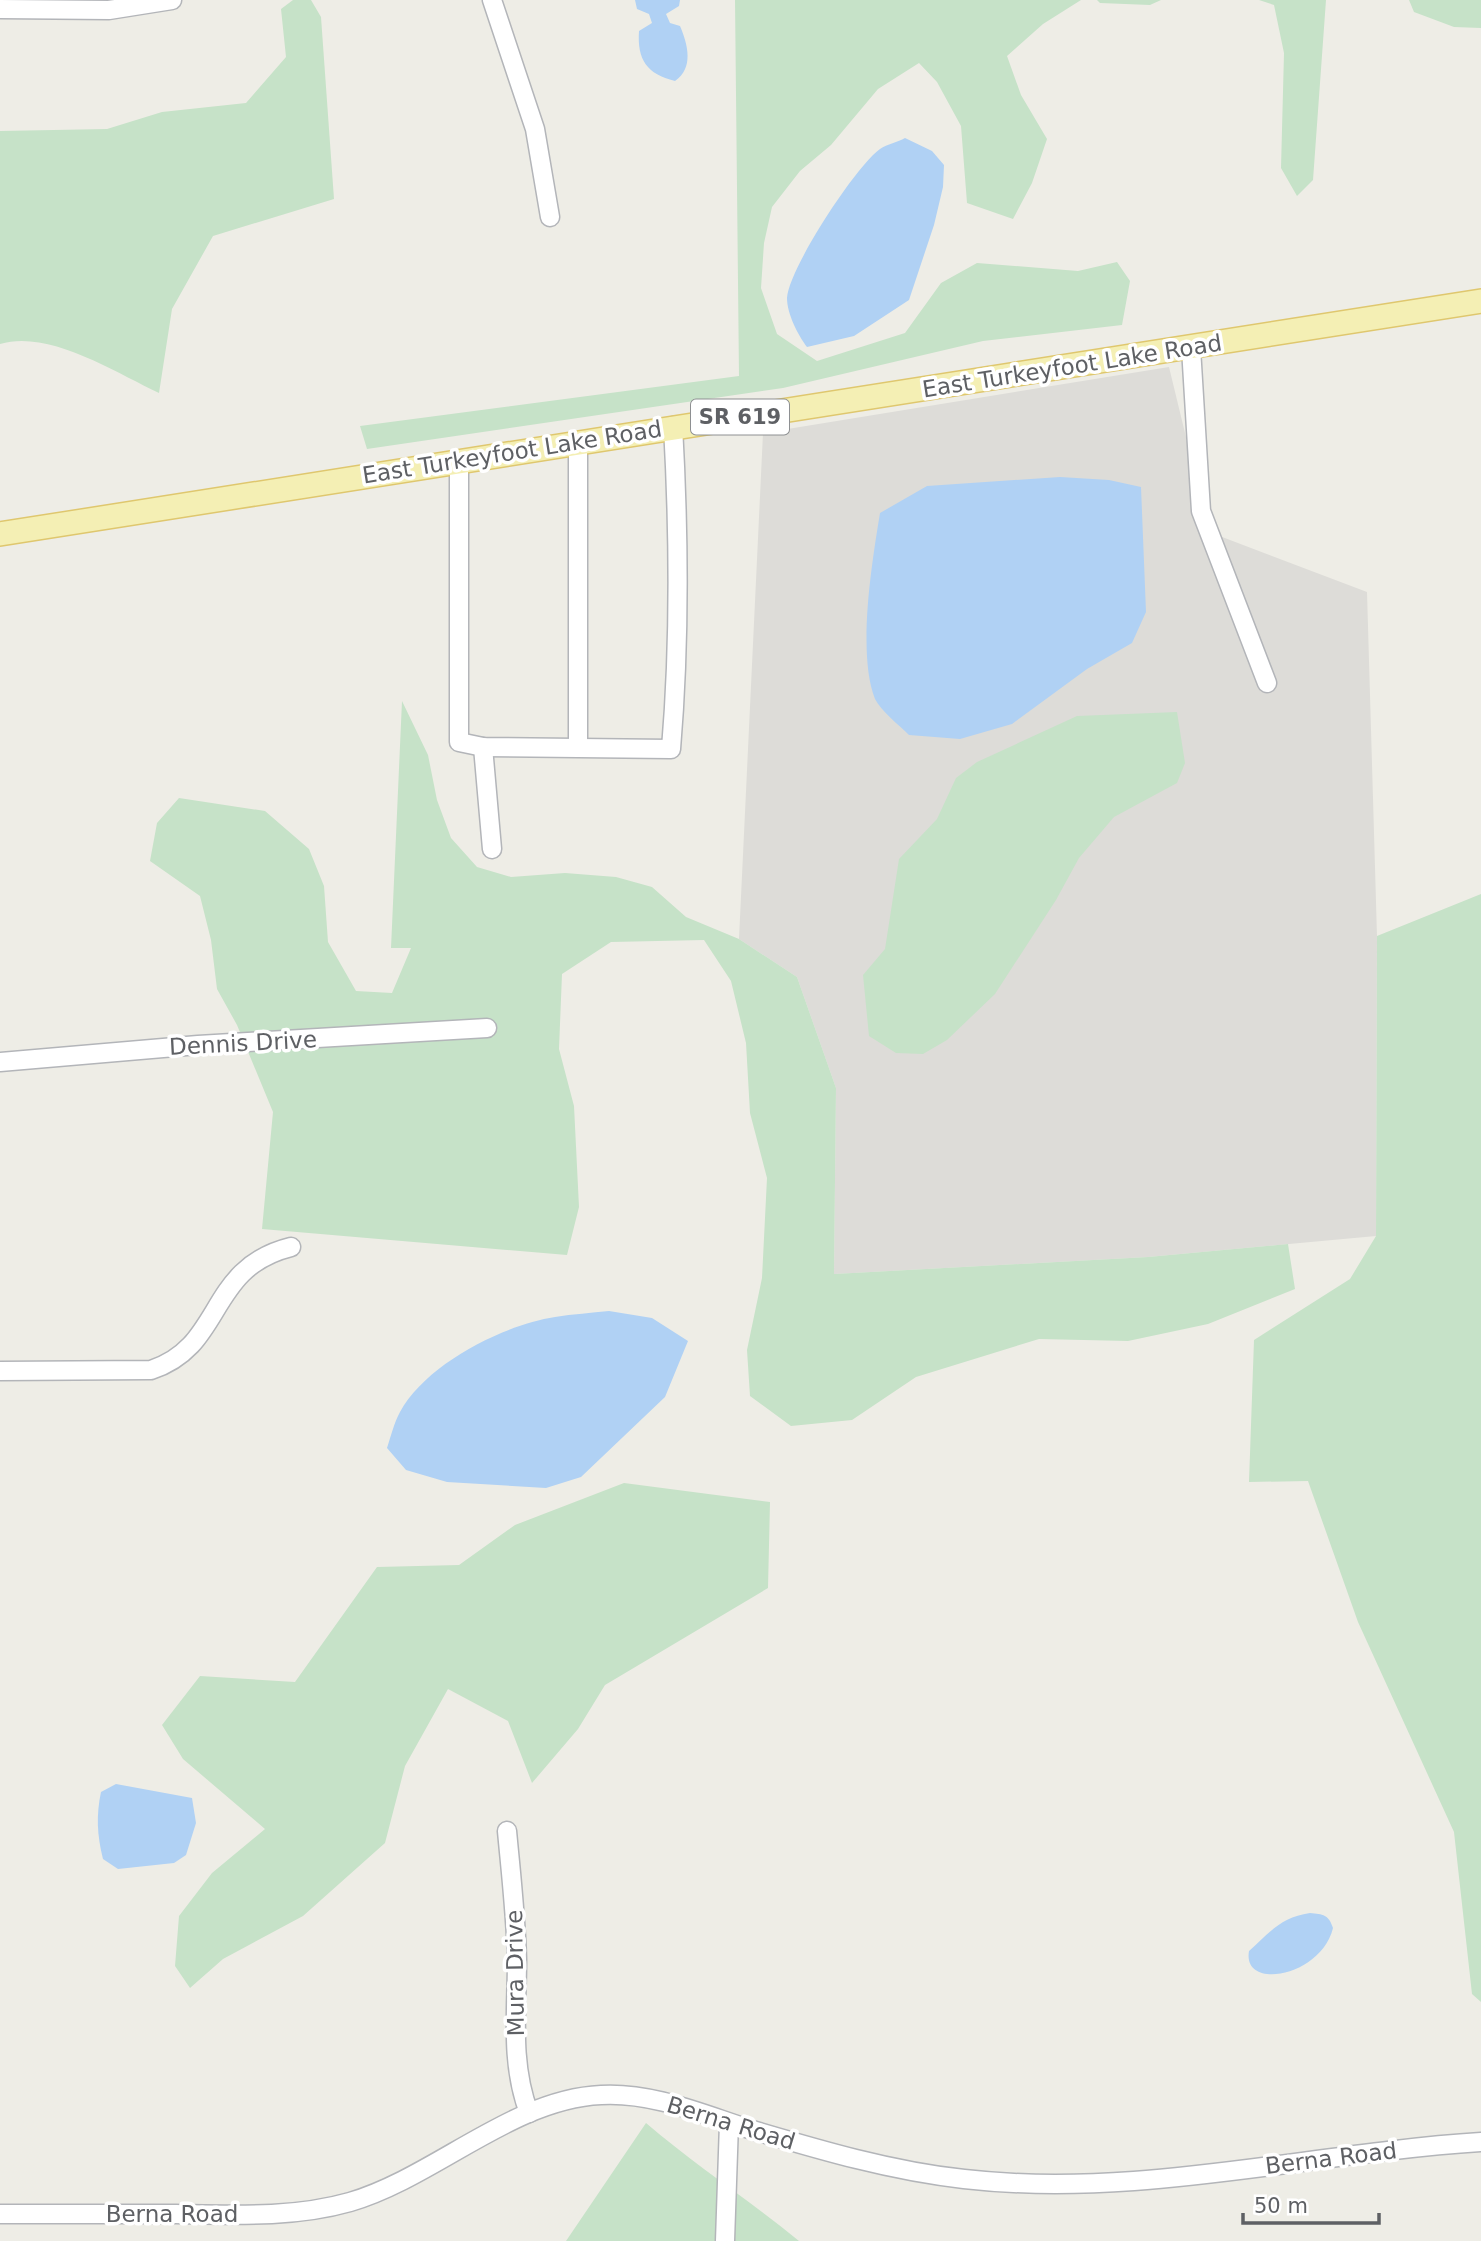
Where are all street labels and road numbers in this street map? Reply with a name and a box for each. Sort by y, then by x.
street label: East Turkeyfoot Lake Road [920,329,1224,403]
road number: SR 619 [691,400,789,434]
street label: East Turkeyfoot Lake Road [360,415,664,489]
street label: Dennis Drive [168,1026,318,1060]
street label: Mura Drive [501,1909,529,2037]
street label: Berna Road [664,2091,798,2155]
street label: Berna Road [1264,2137,1398,2179]
street label: Berna Road [106,2201,238,2227]

